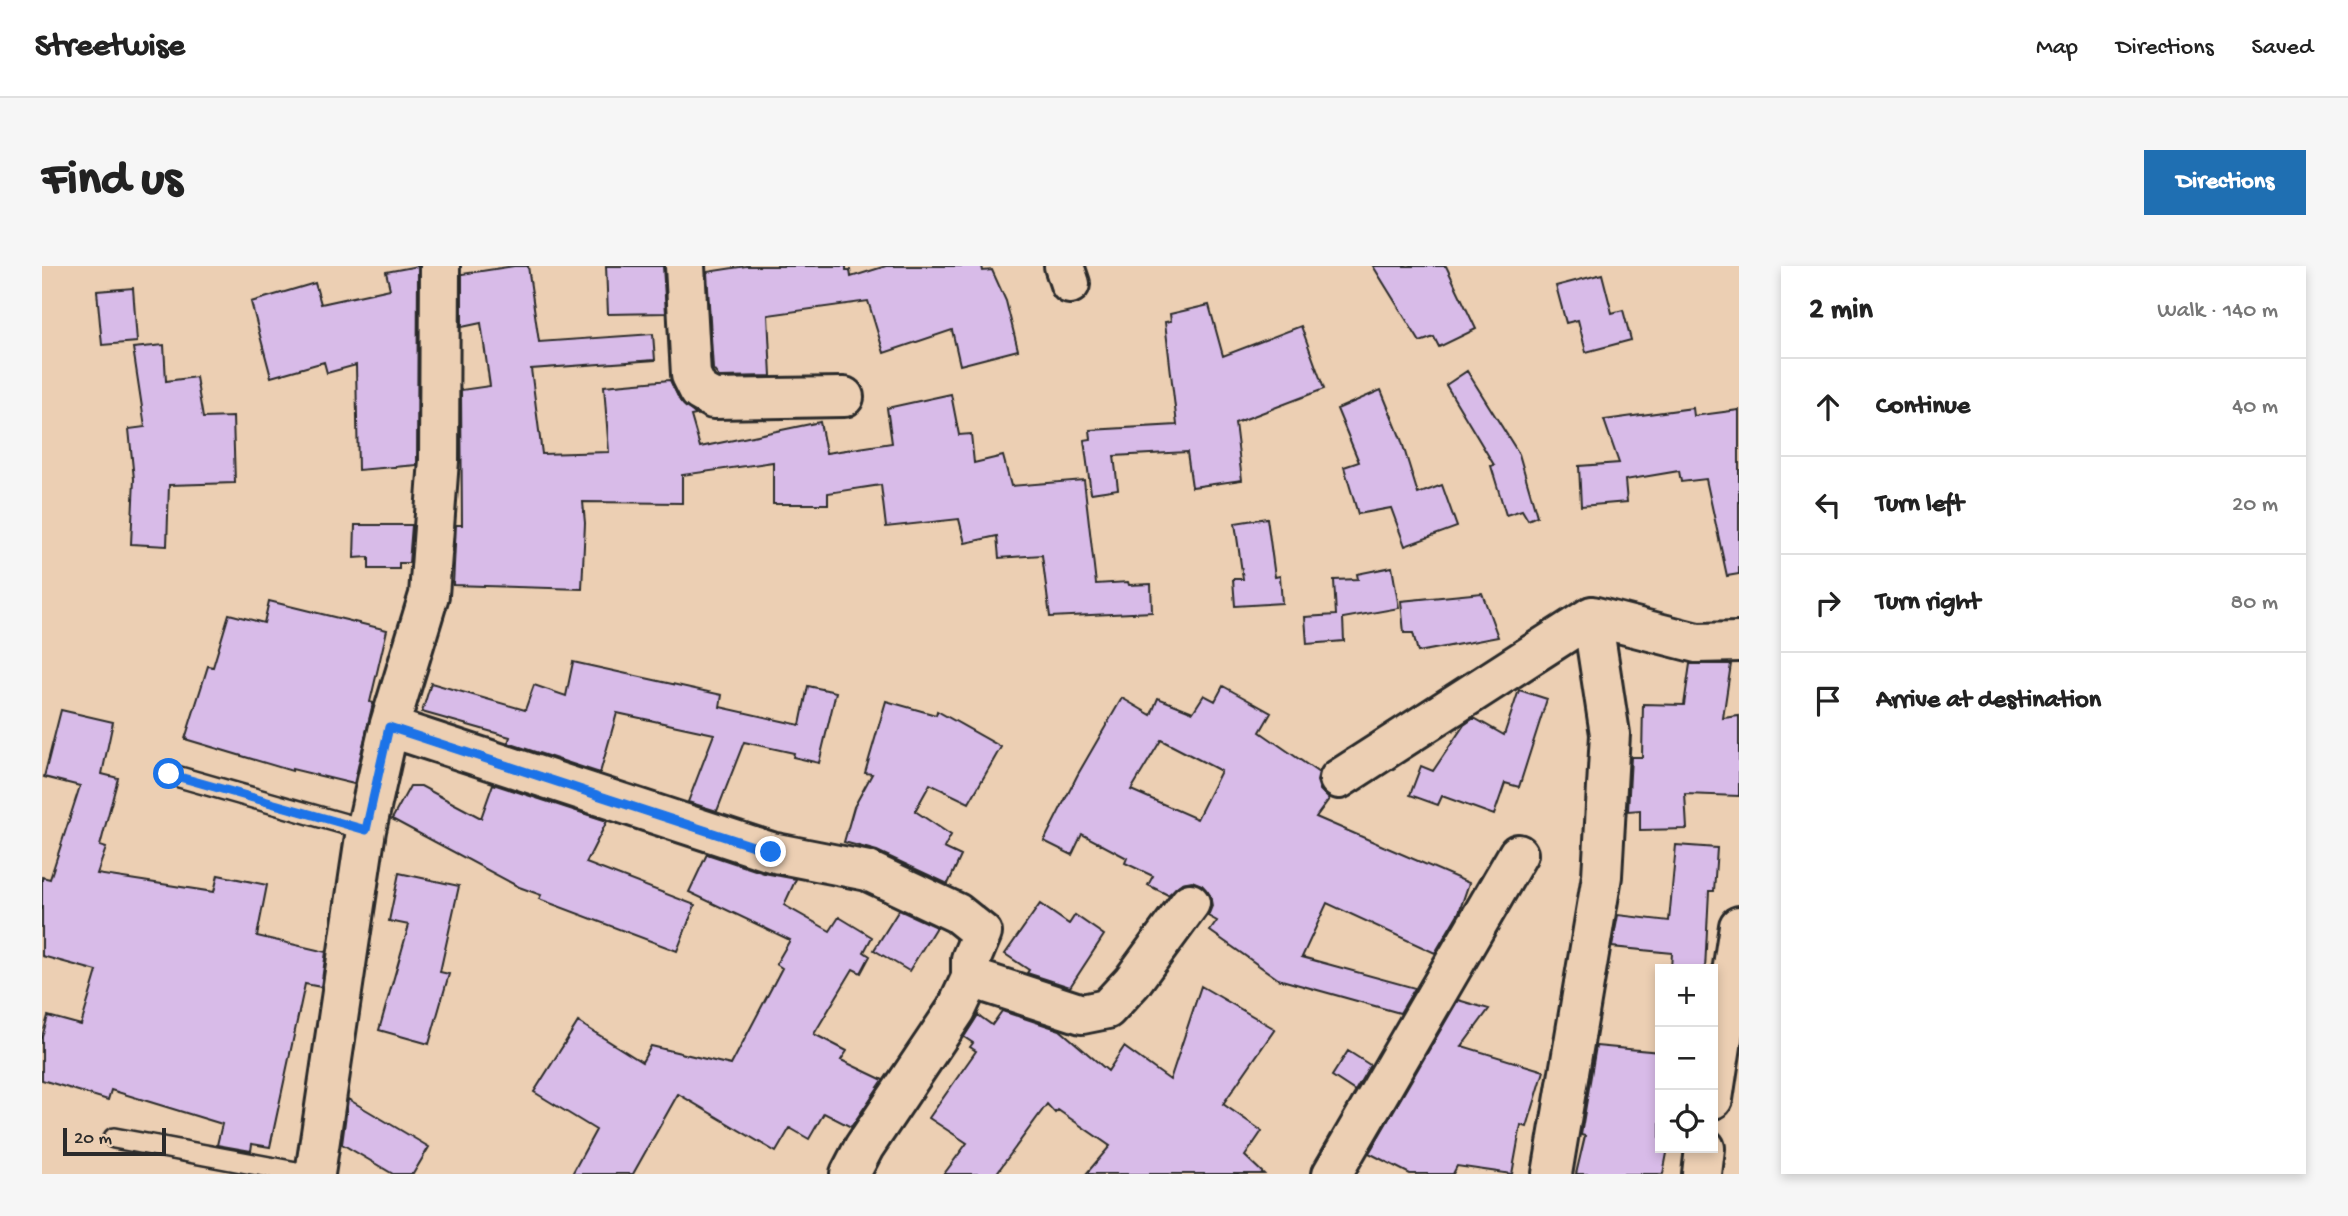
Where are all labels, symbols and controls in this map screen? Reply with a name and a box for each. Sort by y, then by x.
text: Streetwise [35,29,185,67]
text: Map [2036,34,2078,63]
text: Directions [2116,34,2214,63]
text: Saved [2252,34,2313,63]
button: Directions [2144,150,2306,215]
text: Find us [42,153,182,211]
text: 2 min [1809,294,1873,329]
text: Walk · 140 m [2157,298,2278,325]
icon: ahead [1809,388,1847,426]
text: Continue [1876,392,1970,423]
text: 40 m [2232,394,2278,421]
icon: left [1809,486,1847,524]
text: Turn left [1876,490,1964,521]
text: 20 m [2232,492,2278,519]
icon: right [1809,584,1847,622]
text: Turn right [1876,588,1980,619]
text: 80 m [2231,590,2278,617]
icon: arrive [1809,682,1847,720]
text: Arrive at destination [1876,686,2101,717]
route start [153,758,184,789]
route end [755,836,786,867]
map controls [1655,964,1718,1153]
button: + [1655,964,1718,1027]
button: − [1655,1027,1718,1090]
button: locate [1655,1090,1718,1153]
scale bar [63,1125,166,1157]
text: 20 m [74,1128,112,1151]

